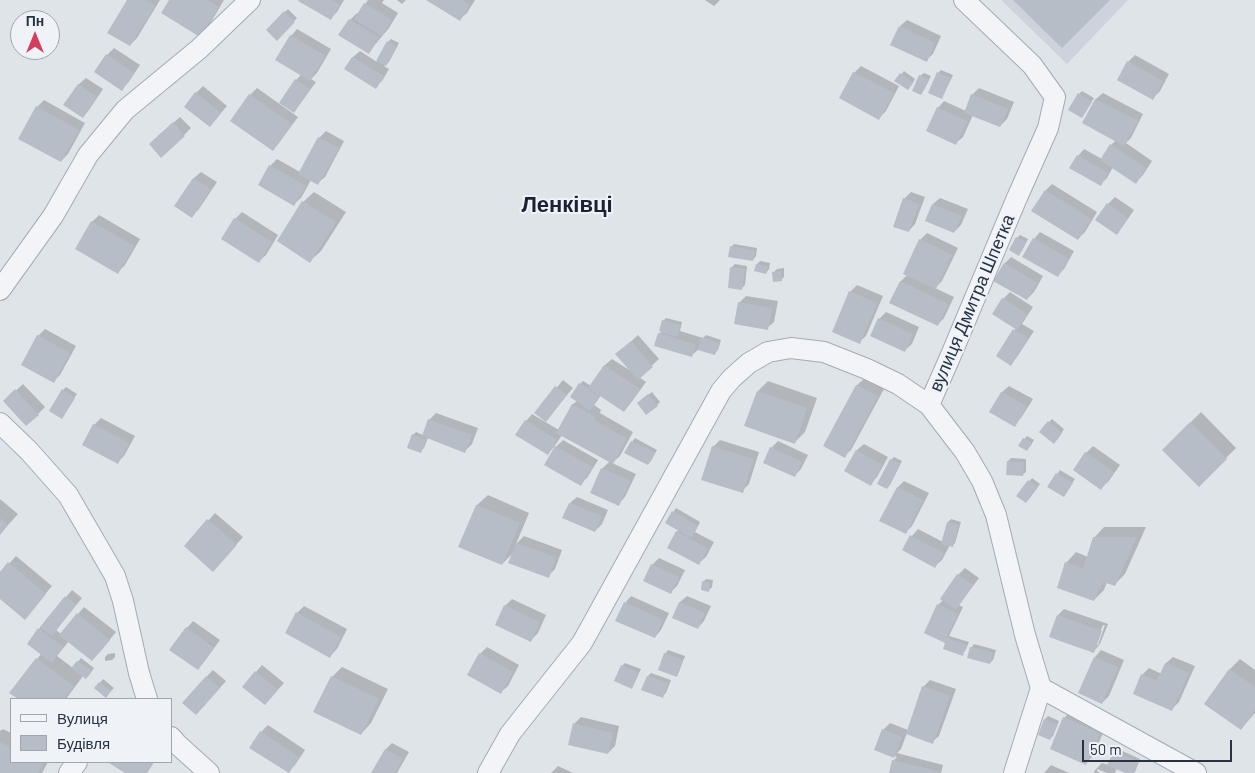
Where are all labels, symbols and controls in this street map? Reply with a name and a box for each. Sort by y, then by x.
north arrow [10,10,60,60]
text: Пн [26,12,44,29]
district label: Ленківці [521,192,613,218]
street label: вулиця Дмитра Шпетка [925,211,1019,395]
legend [10,698,172,763]
text: Вулиця [57,709,108,727]
scale bar [1085,730,1235,762]
text: Будівля [57,734,110,752]
text: 50 m [1090,740,1122,758]

